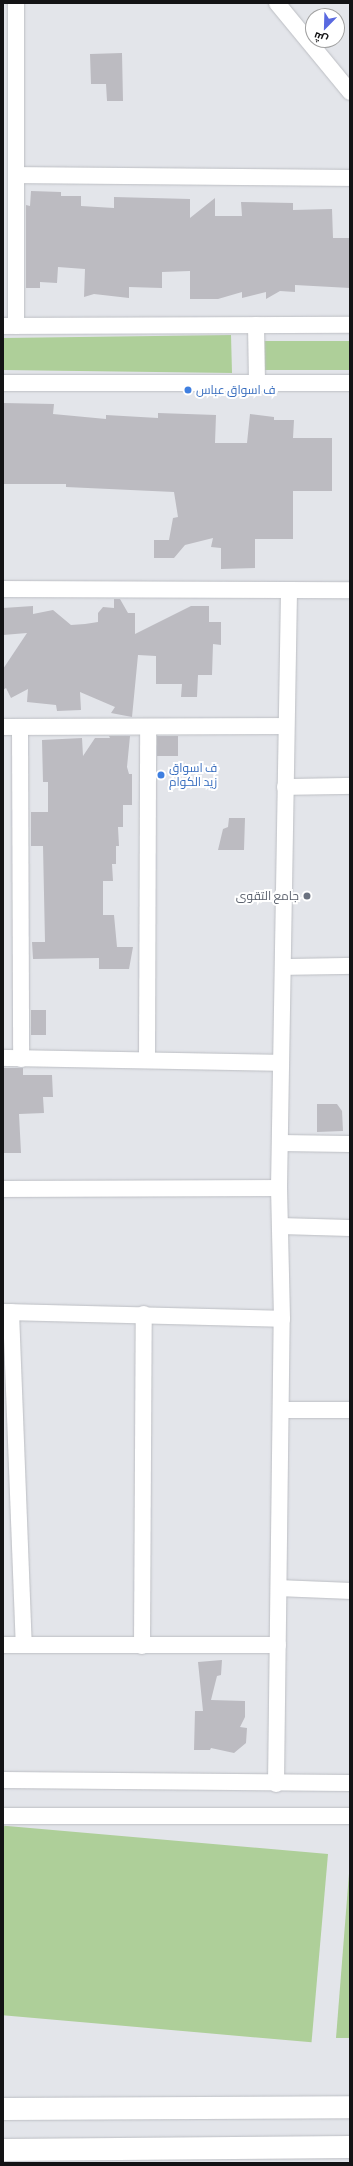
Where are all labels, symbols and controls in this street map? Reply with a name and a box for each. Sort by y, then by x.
north arrow [305,8,345,48]
text: ش [311,30,330,47]
place label: ف اسواق عباس [196,383,276,397]
marker: ف اسواق عباس [183,385,193,395]
place label: ف اسواق زيد الكوام [169,761,217,789]
marker: ف اسواق زيد الكوام [156,770,166,780]
place label: جامع التقوى [236,889,299,903]
marker: جامع التقوى [302,891,312,901]

